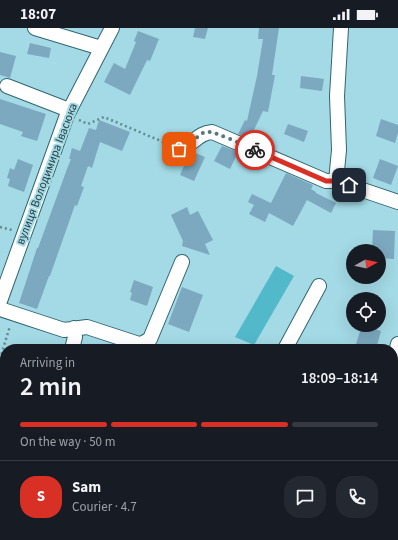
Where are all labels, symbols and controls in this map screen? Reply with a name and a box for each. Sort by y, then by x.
text: 18:07 [20,4,56,25]
street label: вулиця Володимира Івасюка [12,101,82,247]
courier [235,130,275,170]
pin [162,132,196,166]
icon: bag [168,138,190,160]
icon: bike [244,139,266,161]
pin [332,168,366,202]
icon: home [338,174,360,196]
north arrow [346,244,386,284]
map controls [346,244,386,332]
button: locate [346,292,386,332]
text: Arriving in [20,354,75,372]
text: 2 min [20,368,82,405]
text: 18:09–18:14 [301,368,378,389]
text: On the way · 50 m [20,433,115,451]
button: chat [284,476,326,518]
button: phone [336,476,378,518]
text: Sam [72,477,101,498]
text: S [37,486,45,507]
text: Courier · 4.7 [72,498,137,516]

